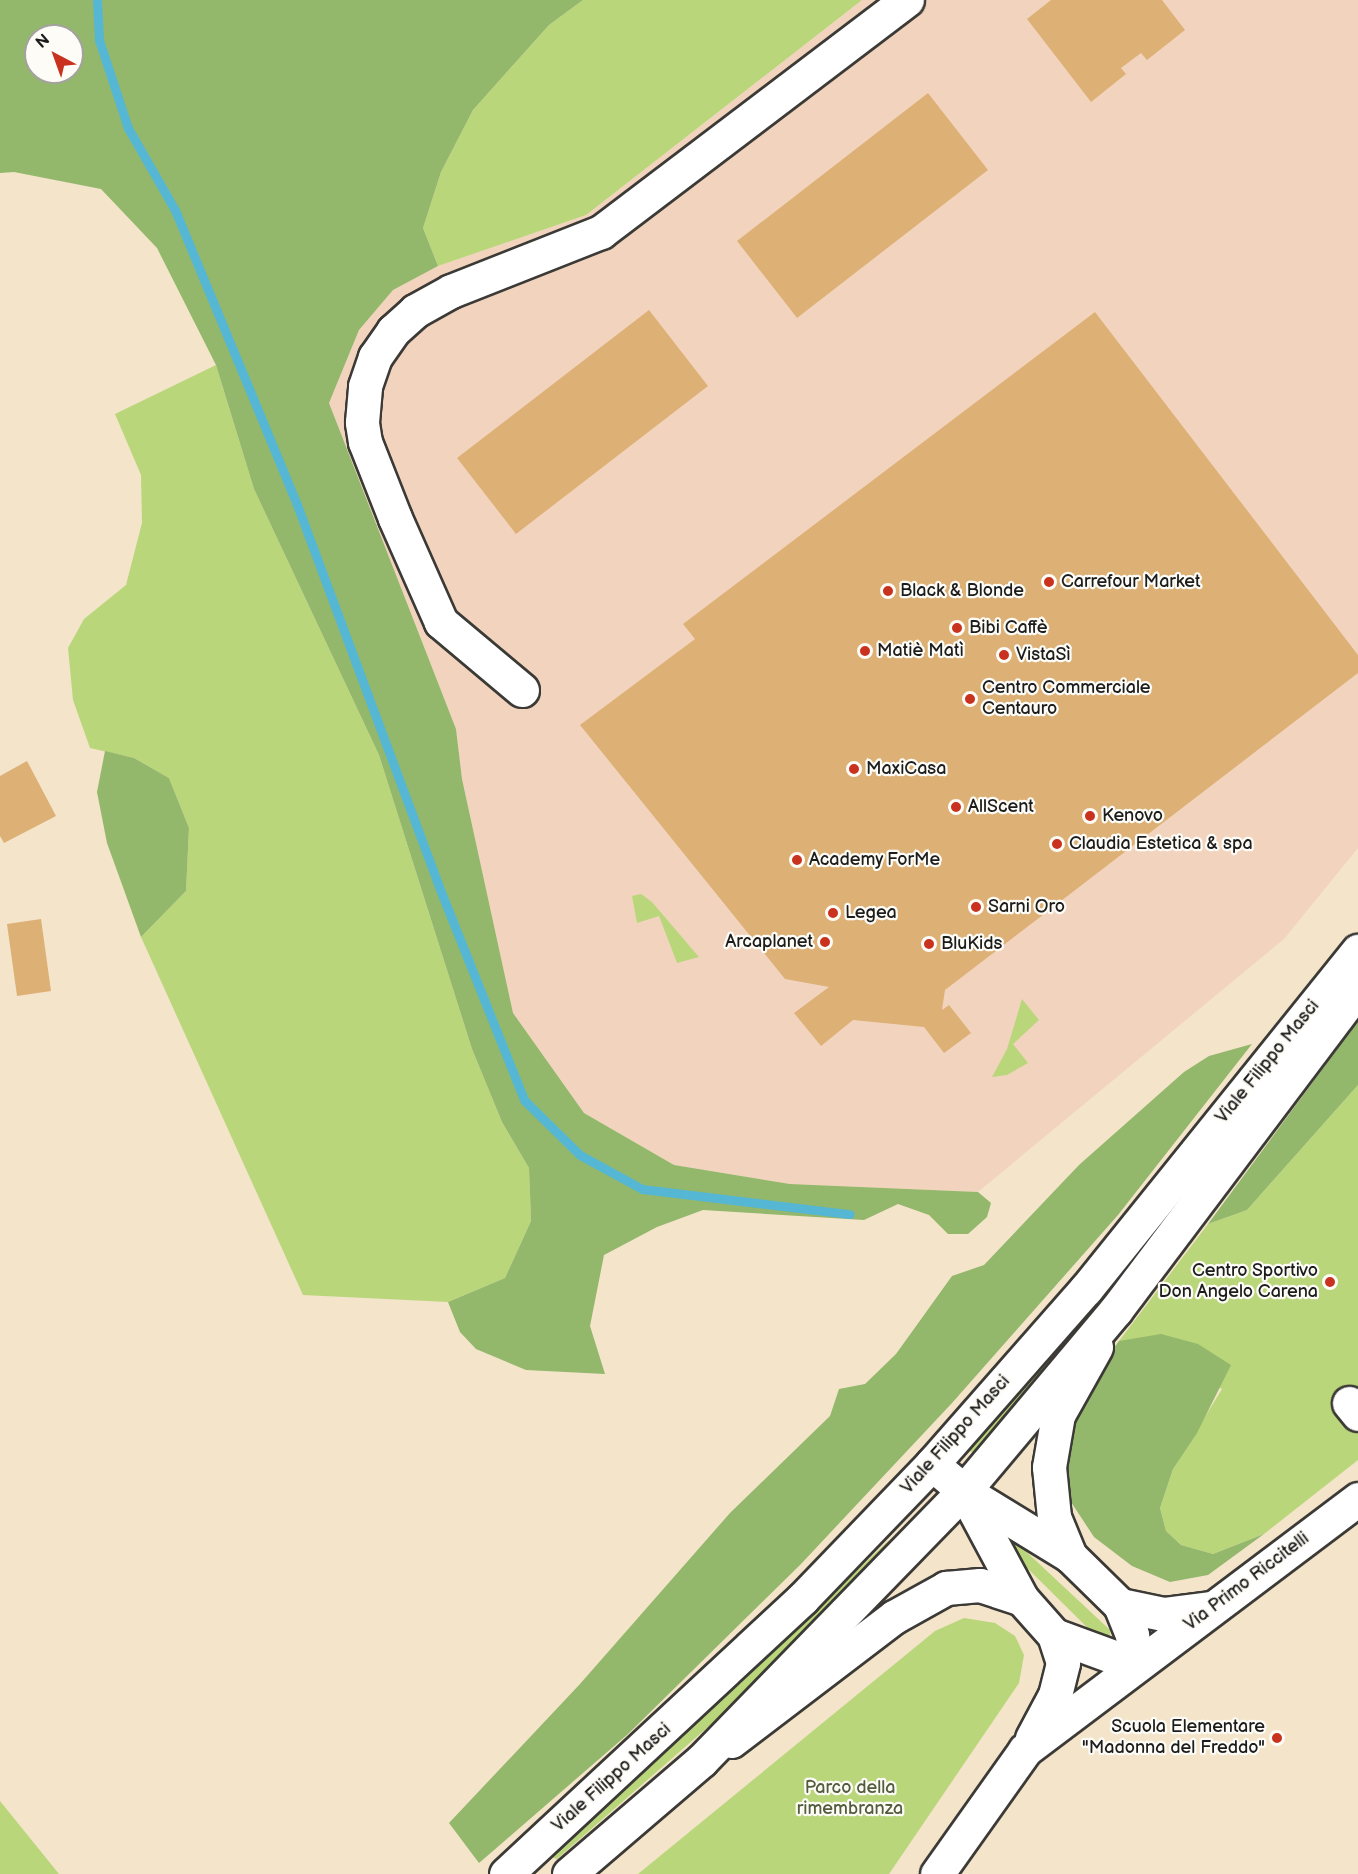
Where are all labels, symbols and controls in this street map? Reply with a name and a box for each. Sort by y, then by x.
north arrow [24,24,84,84]
text: N [32,30,54,53]
place label: Carrefour Market [1061,571,1201,593]
marker: Carrefour Market [1042,575,1056,589]
place label: Black & Blonde [900,580,1024,602]
marker: Black & Blonde [881,584,895,598]
place label: Bibi Caffè [969,617,1048,639]
marker: Bibi Caffè [950,621,964,635]
place label: Matiè Matì [877,640,964,662]
marker: Matiè Matì [858,644,872,658]
place label: VistaSì [1016,644,1071,666]
marker: VistaSì [997,648,1011,662]
place label: Centro Commerciale Centauro [982,678,1151,720]
marker: Centro Commerciale Centauro [963,692,977,706]
place label: MaxiCasa [866,758,946,780]
marker: MaxiCasa [847,762,861,776]
place label: AllScent [968,796,1034,818]
marker: AllScent [949,800,963,814]
place label: Kenovo [1102,805,1163,827]
marker: Kenovo [1083,809,1097,823]
place label: Claudia Estetica & spa [1069,833,1253,855]
marker: Claudia Estetica & spa [1050,837,1064,851]
place label: Academy ForMe [809,849,941,871]
marker: Academy ForMe [790,853,804,867]
place label: Sarni Oro [988,896,1065,918]
marker: Sarni Oro [969,900,983,914]
place label: Legea [845,902,897,924]
marker: Legea [826,906,840,920]
place label: Arcaplanet [725,931,813,953]
place label: BluKids [941,933,1002,955]
marker: Arcaplanet [818,935,832,949]
marker: BluKids [922,937,936,951]
street label: Viale Filippo Masci [1212,996,1324,1128]
place label: Centro Sportivo Don Angelo Carena [1159,1261,1318,1304]
marker: Centro Sportivo Don Angelo Carena [1323,1275,1337,1289]
street label: Viale Filippo Masci [897,1371,1015,1499]
street label: Via Primo Riccitelli [1180,1528,1314,1636]
place label: Scuola Elementare "Madonna del Freddo" [1082,1717,1265,1760]
street label: Viale Filippo Masci [548,1719,676,1837]
marker: Scuola Elementare "Madonna del Freddo" [1270,1731,1284,1745]
park label: Parco della rimembranza [797,1778,903,1820]

